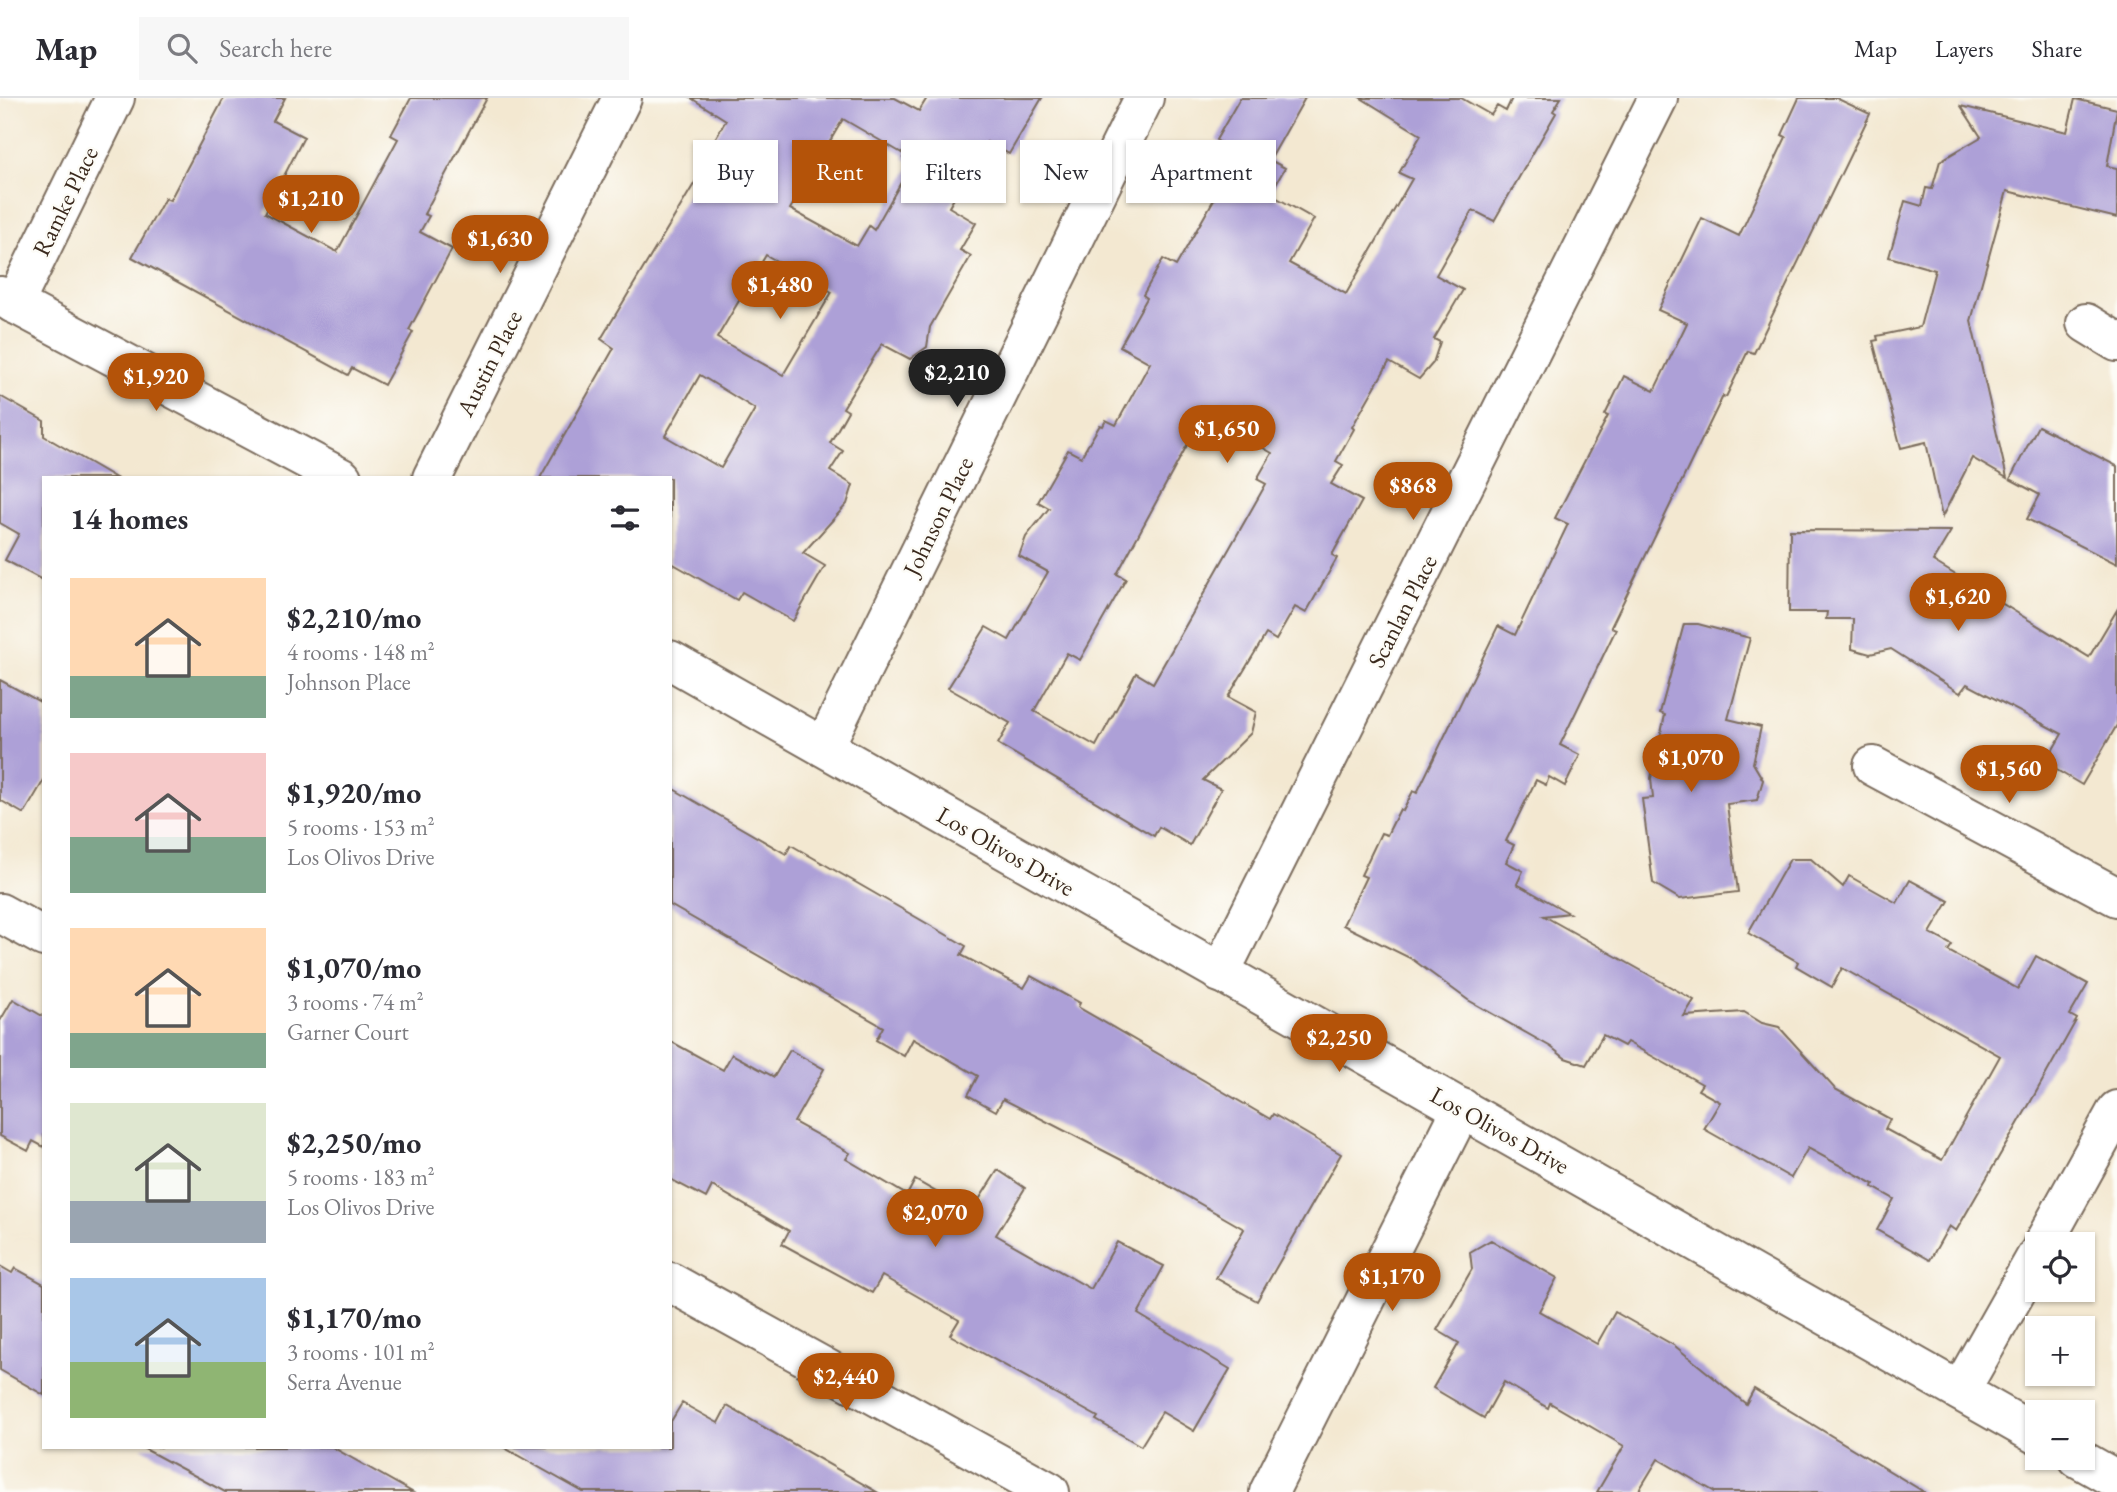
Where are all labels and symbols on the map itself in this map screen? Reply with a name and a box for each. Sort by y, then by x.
street label: Ramke Place [25,141,105,261]
pin: $1,210 [254,176,368,235]
pin: $1,630 [443,216,557,275]
pin: $1,480 [723,262,837,321]
street label: Austin Place [449,305,529,422]
pin: $2,210 [900,350,1014,409]
pin: $1,920 [99,354,213,413]
pin: $1,650 [1170,406,1284,465]
street label: Johnson Place [895,451,980,583]
pin: $868 [1372,462,1454,522]
street label: Scanlan Place [1360,549,1444,673]
pin: $1,620 [1901,574,2015,633]
pin: $1,070 [1634,734,1748,794]
pin: $1,560 [1952,746,2066,805]
street label: Los Olivos Drive [932,799,1080,903]
pin: $2,250 [1282,1014,1396,1074]
street label: Los Olivos Drive [1425,1079,1575,1181]
pin: $2,070 [878,1190,992,1249]
pin: $1,170 [1335,1254,1449,1313]
pin: $2,440 [789,1354,903,1413]

